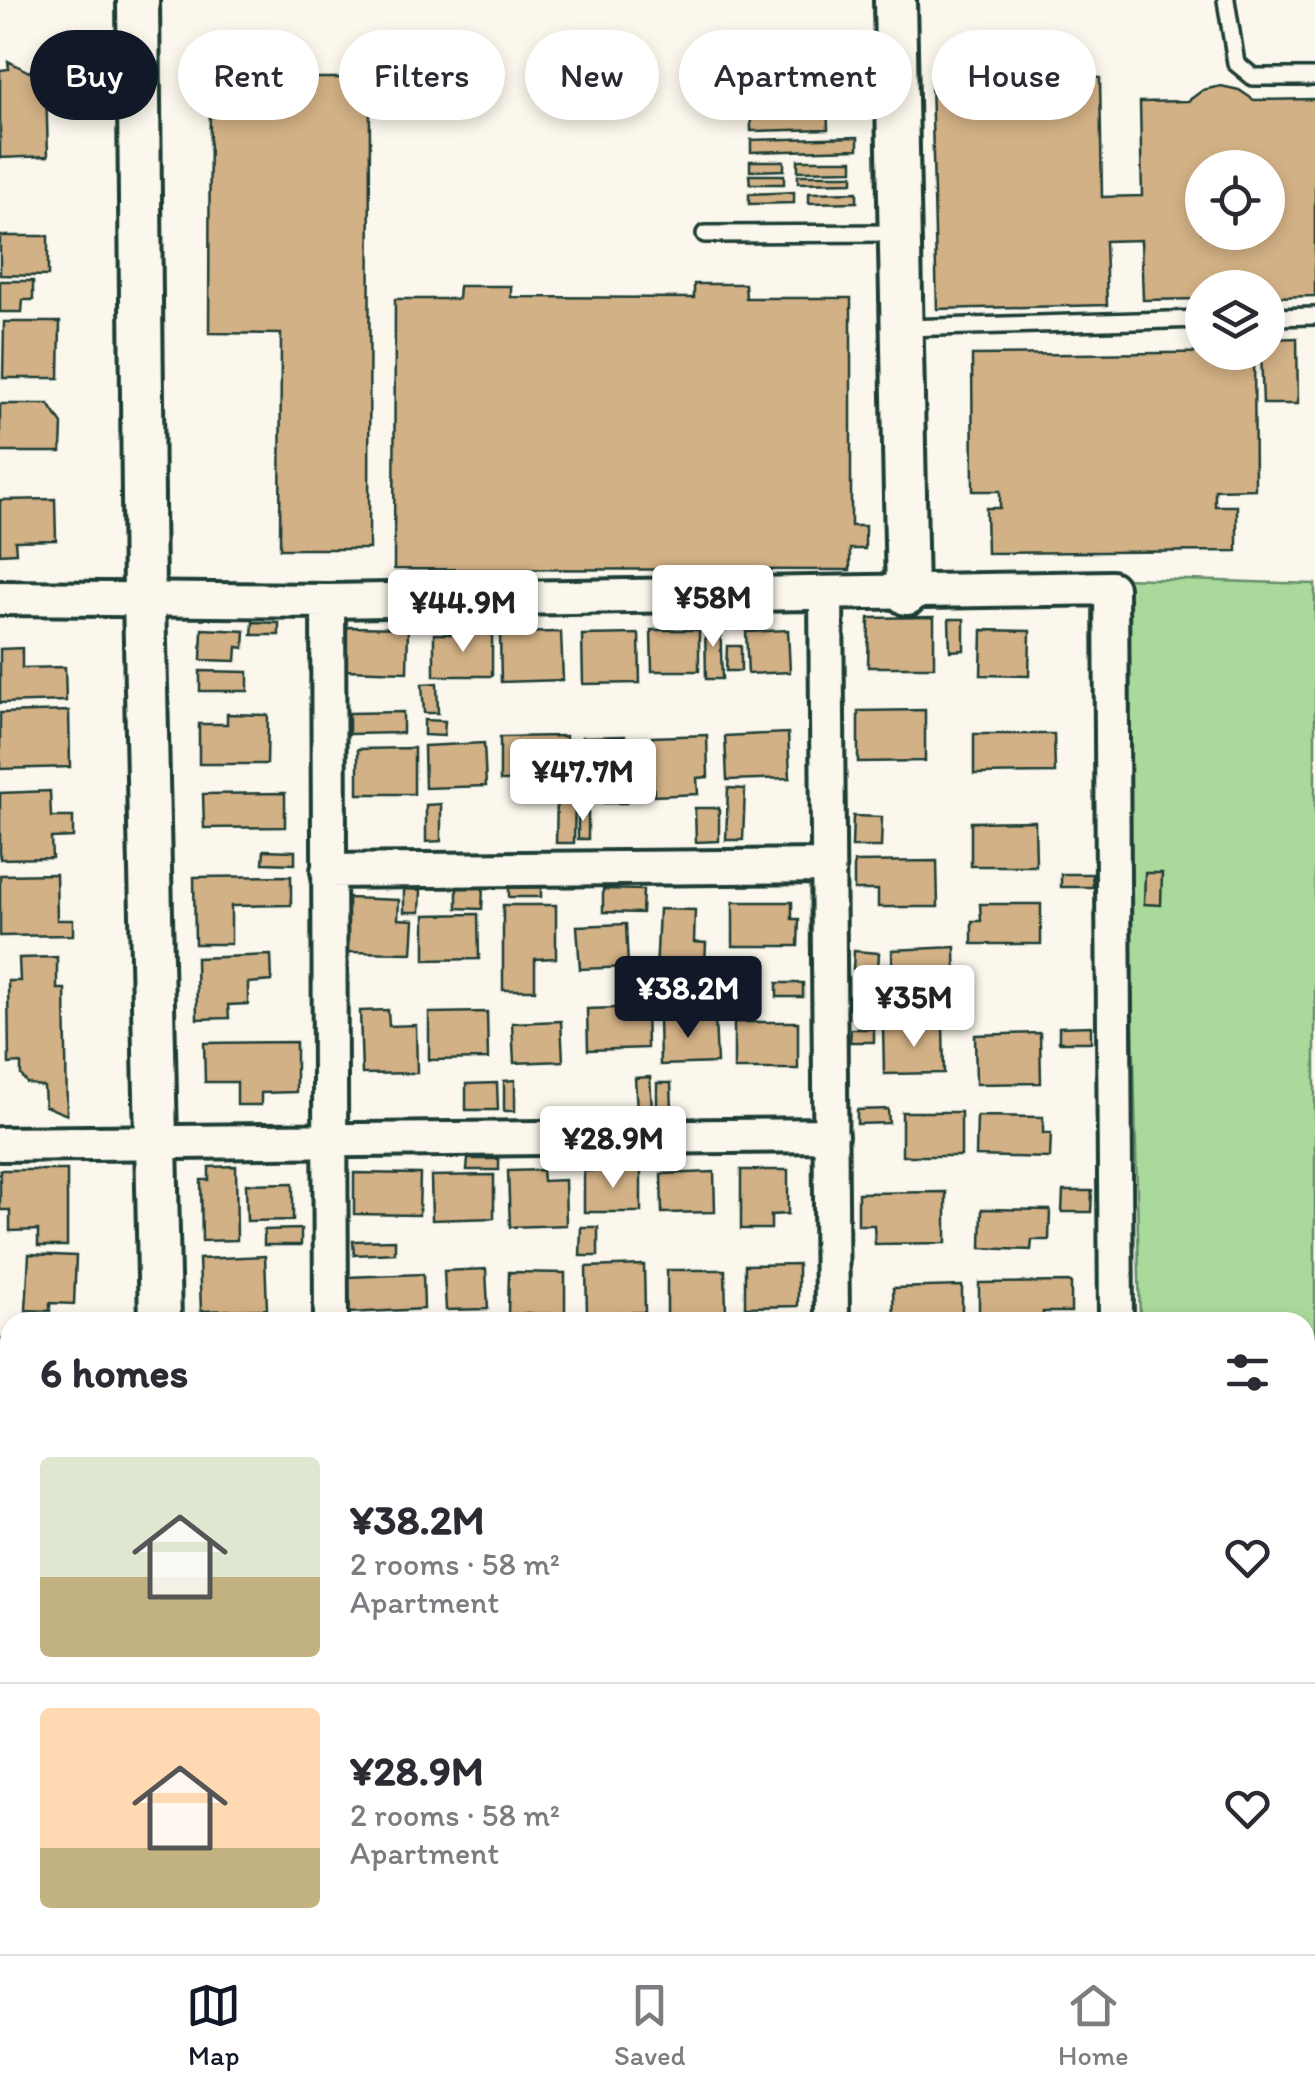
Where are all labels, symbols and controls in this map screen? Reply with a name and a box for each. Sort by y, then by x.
chip: Buy [30,30,158,120]
chip: Rent [178,30,319,120]
chip: Filters [339,30,505,120]
chip: New [525,30,659,120]
chip: Apartment [679,30,912,120]
chip: House [932,30,1096,120]
map controls [1185,150,1285,370]
button: locate [1185,150,1285,250]
button: layers [1185,270,1285,370]
pin: ¥58M [654,565,772,650]
pin: ¥44.9M [382,570,544,655]
text: ¥58M [674,578,752,616]
text: ¥44.9M [410,583,516,621]
pin: ¥47.7M [502,739,664,824]
text: ¥47.7M [532,752,634,790]
pin: ¥38.2M [607,956,769,1041]
pin: ¥35M [855,965,973,1050]
text: ¥38.2M [637,969,739,1007]
text: ¥35M [875,978,953,1016]
pin: ¥28.9M [532,1106,694,1191]
text: ¥28.9M [562,1119,664,1157]
icon: filters [1220,1345,1275,1400]
text: 6 homes [40,1347,188,1398]
text: ¥38.2M [350,1494,485,1545]
icon: home [120,1497,240,1617]
icon: heart [1220,1530,1275,1585]
text: 2 rooms · 58 m² [350,1545,560,1583]
text: Apartment [350,1583,499,1621]
text: ¥28.9M [350,1745,484,1796]
icon: home [120,1748,240,1868]
icon: heart [1220,1781,1275,1836]
text: 2 rooms · 58 m² [350,1796,560,1834]
text: Apartment [350,1834,499,1872]
tab: Map [186,1978,241,2072]
tab: Saved [614,1978,685,2072]
tab: Home [1058,1978,1129,2072]

